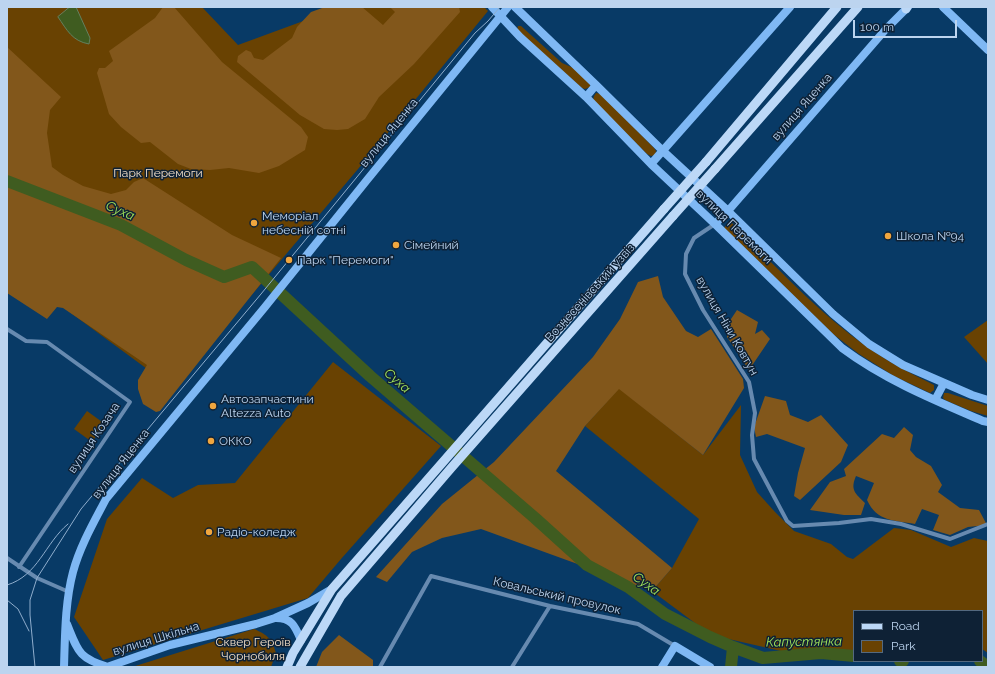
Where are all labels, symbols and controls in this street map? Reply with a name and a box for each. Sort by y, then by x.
scale bar [855,12,959,38]
text: 100 m [860,20,894,34]
street label: вулиця Яценка [769,70,835,144]
street label: вулиця Яценка [357,96,421,170]
park label: Парк Перемоги [113,166,203,180]
street label: вулиця Перемоги [693,187,775,267]
water label: Суха [103,198,137,224]
place label: Меморіал небесній сотні [262,209,346,237]
marker: Меморіал небесній сотні [249,218,259,228]
place label: Школа №94 [896,229,964,243]
marker: Школа №94 [883,231,893,241]
place label: Сімейний [404,238,459,252]
marker: Сімейний [391,240,401,250]
street label: Вознесенівський узвіз [542,241,638,345]
place label: Парк "Перемоги" [297,253,393,267]
marker: Парк "Перемоги" [284,255,294,265]
street label: вулиця Ніни Ковтун [693,274,761,378]
water label: Суха [381,365,413,397]
place label: Автозапчастини Altezza Auto [221,392,314,420]
street label: вулиця Козача [65,400,123,476]
marker: Автозапчастини Altezza Auto [208,401,218,411]
street label: вулиця Яценка [89,426,153,502]
place label: ОККО [219,434,252,448]
marker: ОККО [206,436,216,446]
place label: Радіо-коледж [217,525,296,539]
marker: Радіо-коледж [204,527,214,537]
water label: Суха [629,569,663,599]
street label: Ковальський провулок [492,574,622,618]
legend [853,610,983,662]
street label: вулиця Шкільна [111,619,201,659]
text: Road [891,619,920,633]
water label: Капустянка [766,634,842,650]
park label: Сквер Героїв Чорнобиля [215,635,291,663]
text: Park [891,639,916,653]

